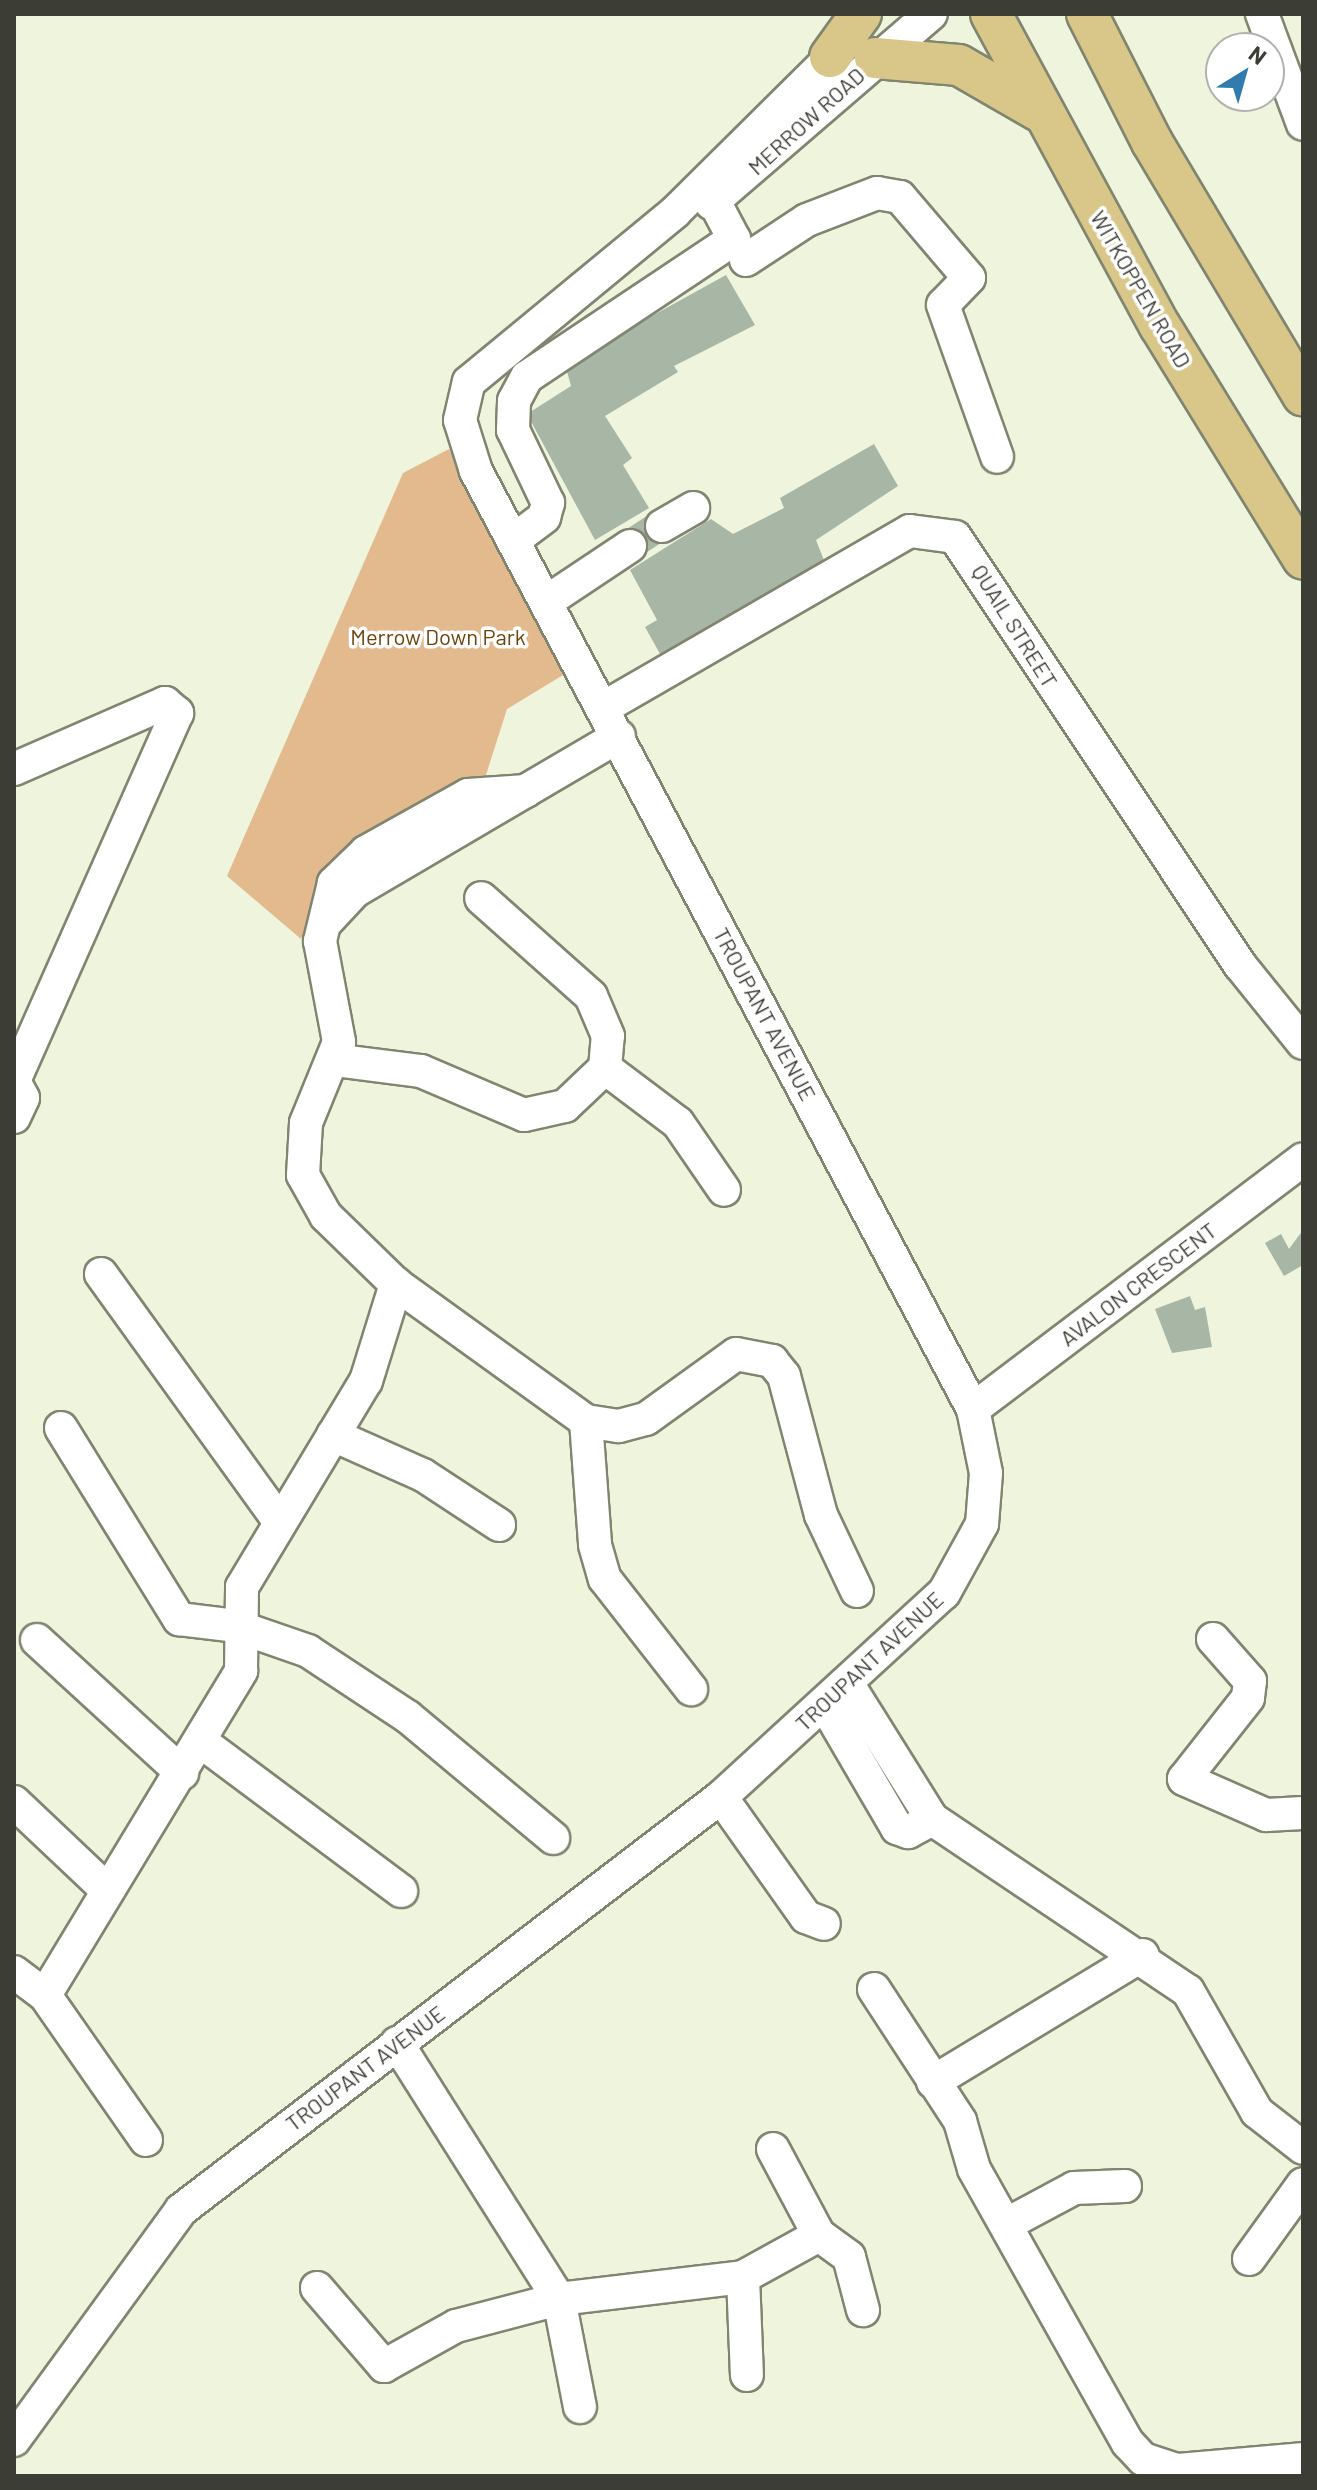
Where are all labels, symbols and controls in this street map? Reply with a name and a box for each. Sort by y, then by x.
north arrow [1205,32,1285,112]
text: N [1245,40,1272,69]
street label: MERROW ROAD [742,62,870,180]
street label: WITKOPPEN ROAD [1085,206,1197,372]
street label: QUAIL STREET [967,560,1063,692]
park label: Merrow Down Park [350,624,526,650]
street label: TROUPANT AVENUE [708,923,822,1105]
street label: AVALON CRESCENT [1055,1217,1221,1351]
street label: TROUPANT AVENUE [790,1586,948,1736]
street label: TROUPANT AVENUE [280,2000,450,2136]

